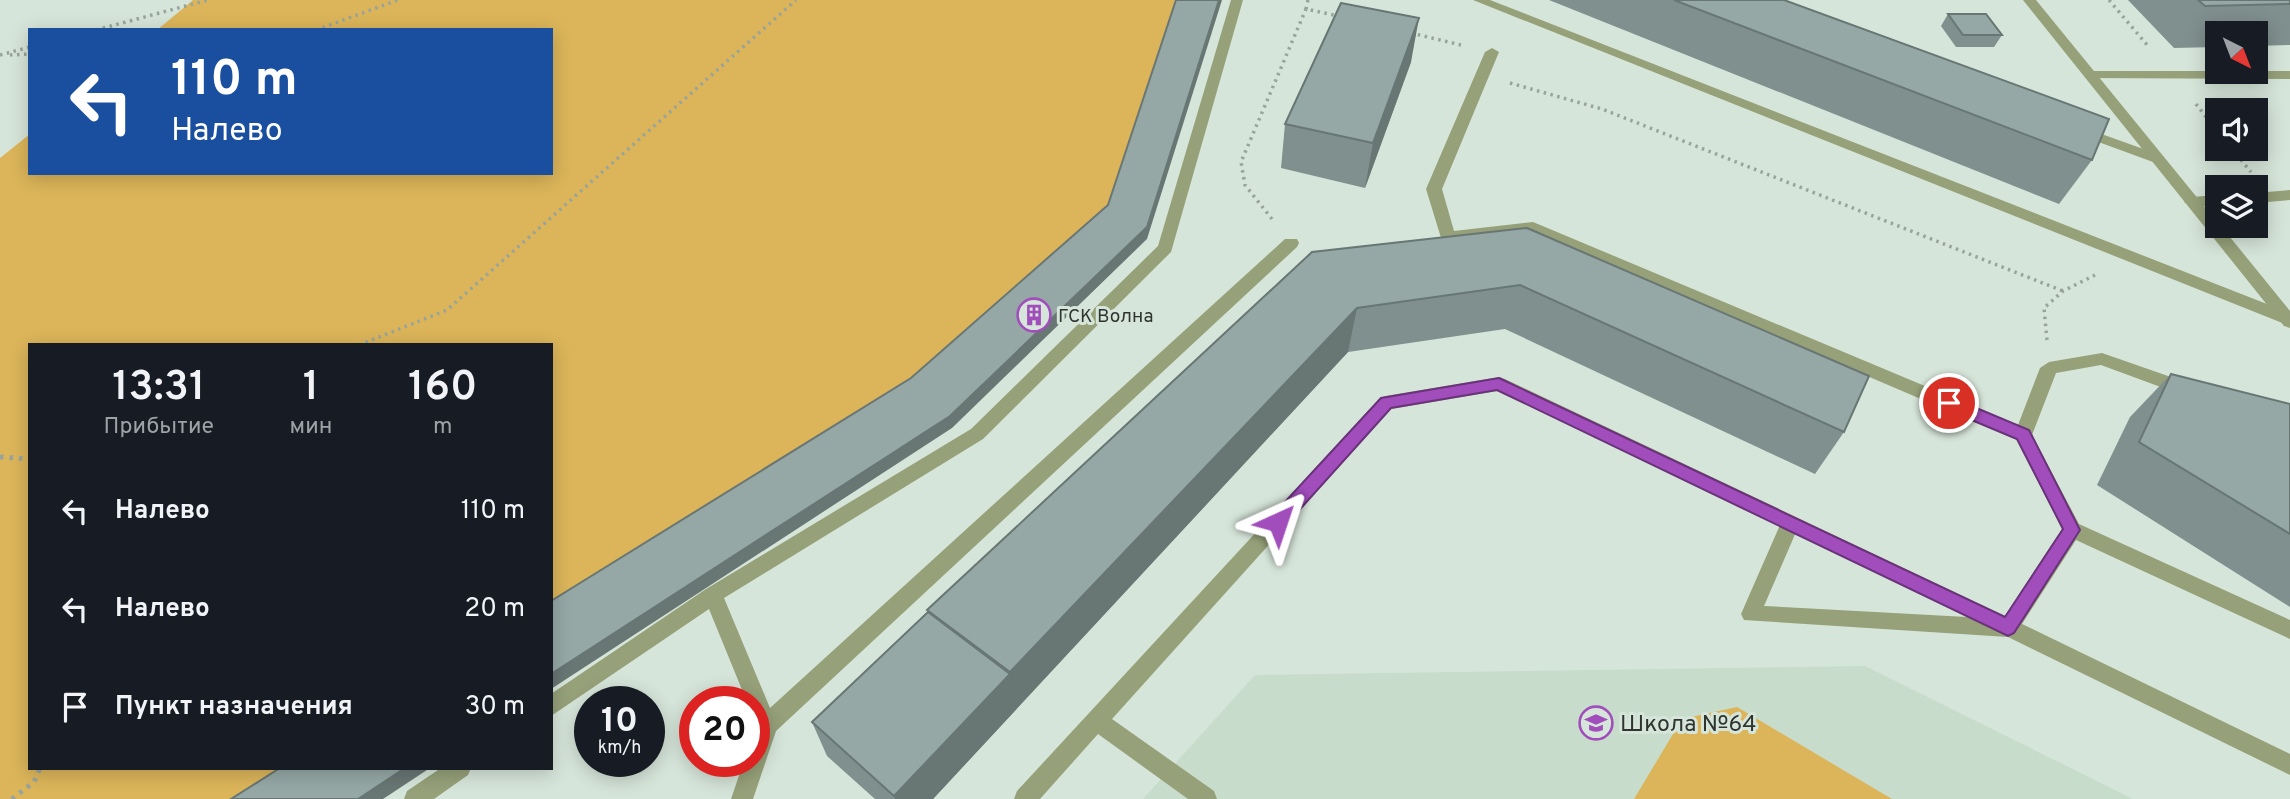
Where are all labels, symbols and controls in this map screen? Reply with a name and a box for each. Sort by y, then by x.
north arrow [2205,21,2268,84]
map controls [2205,21,2268,238]
text: 110 m [171,51,298,113]
icon: left [56,56,147,147]
button: sound [2205,98,2268,161]
text: Налево [171,112,283,152]
button: layers [2205,175,2268,238]
building icon: ГСК Волна [1015,296,1053,334]
place label: ГСК Волна [1058,305,1153,329]
text: 13:31 [112,362,205,415]
text: 1 [303,362,319,415]
text: 160 [408,362,477,415]
pin [1919,373,1979,433]
icon: arrive [1930,384,1968,422]
text: Прибытие [104,413,214,442]
text: мин [289,413,332,442]
text: m [433,413,452,442]
position arrow [1241,485,1315,559]
icon: left [56,492,94,530]
text: Налево [115,495,210,528]
text: 110 m [461,495,525,528]
icon: left [56,590,94,628]
text: Налево [115,593,210,626]
text: 20 m [464,593,525,626]
speed limit sign: 20 [679,686,770,777]
icon: arrive [56,688,94,726]
text: Пункт назначения [115,691,353,724]
text: 30 m [465,691,525,724]
text: 10 [601,700,638,744]
school or university icon: Школа №64 [1577,704,1615,742]
place label: Школа №64 [1620,711,1756,740]
text: km/h [598,737,641,760]

